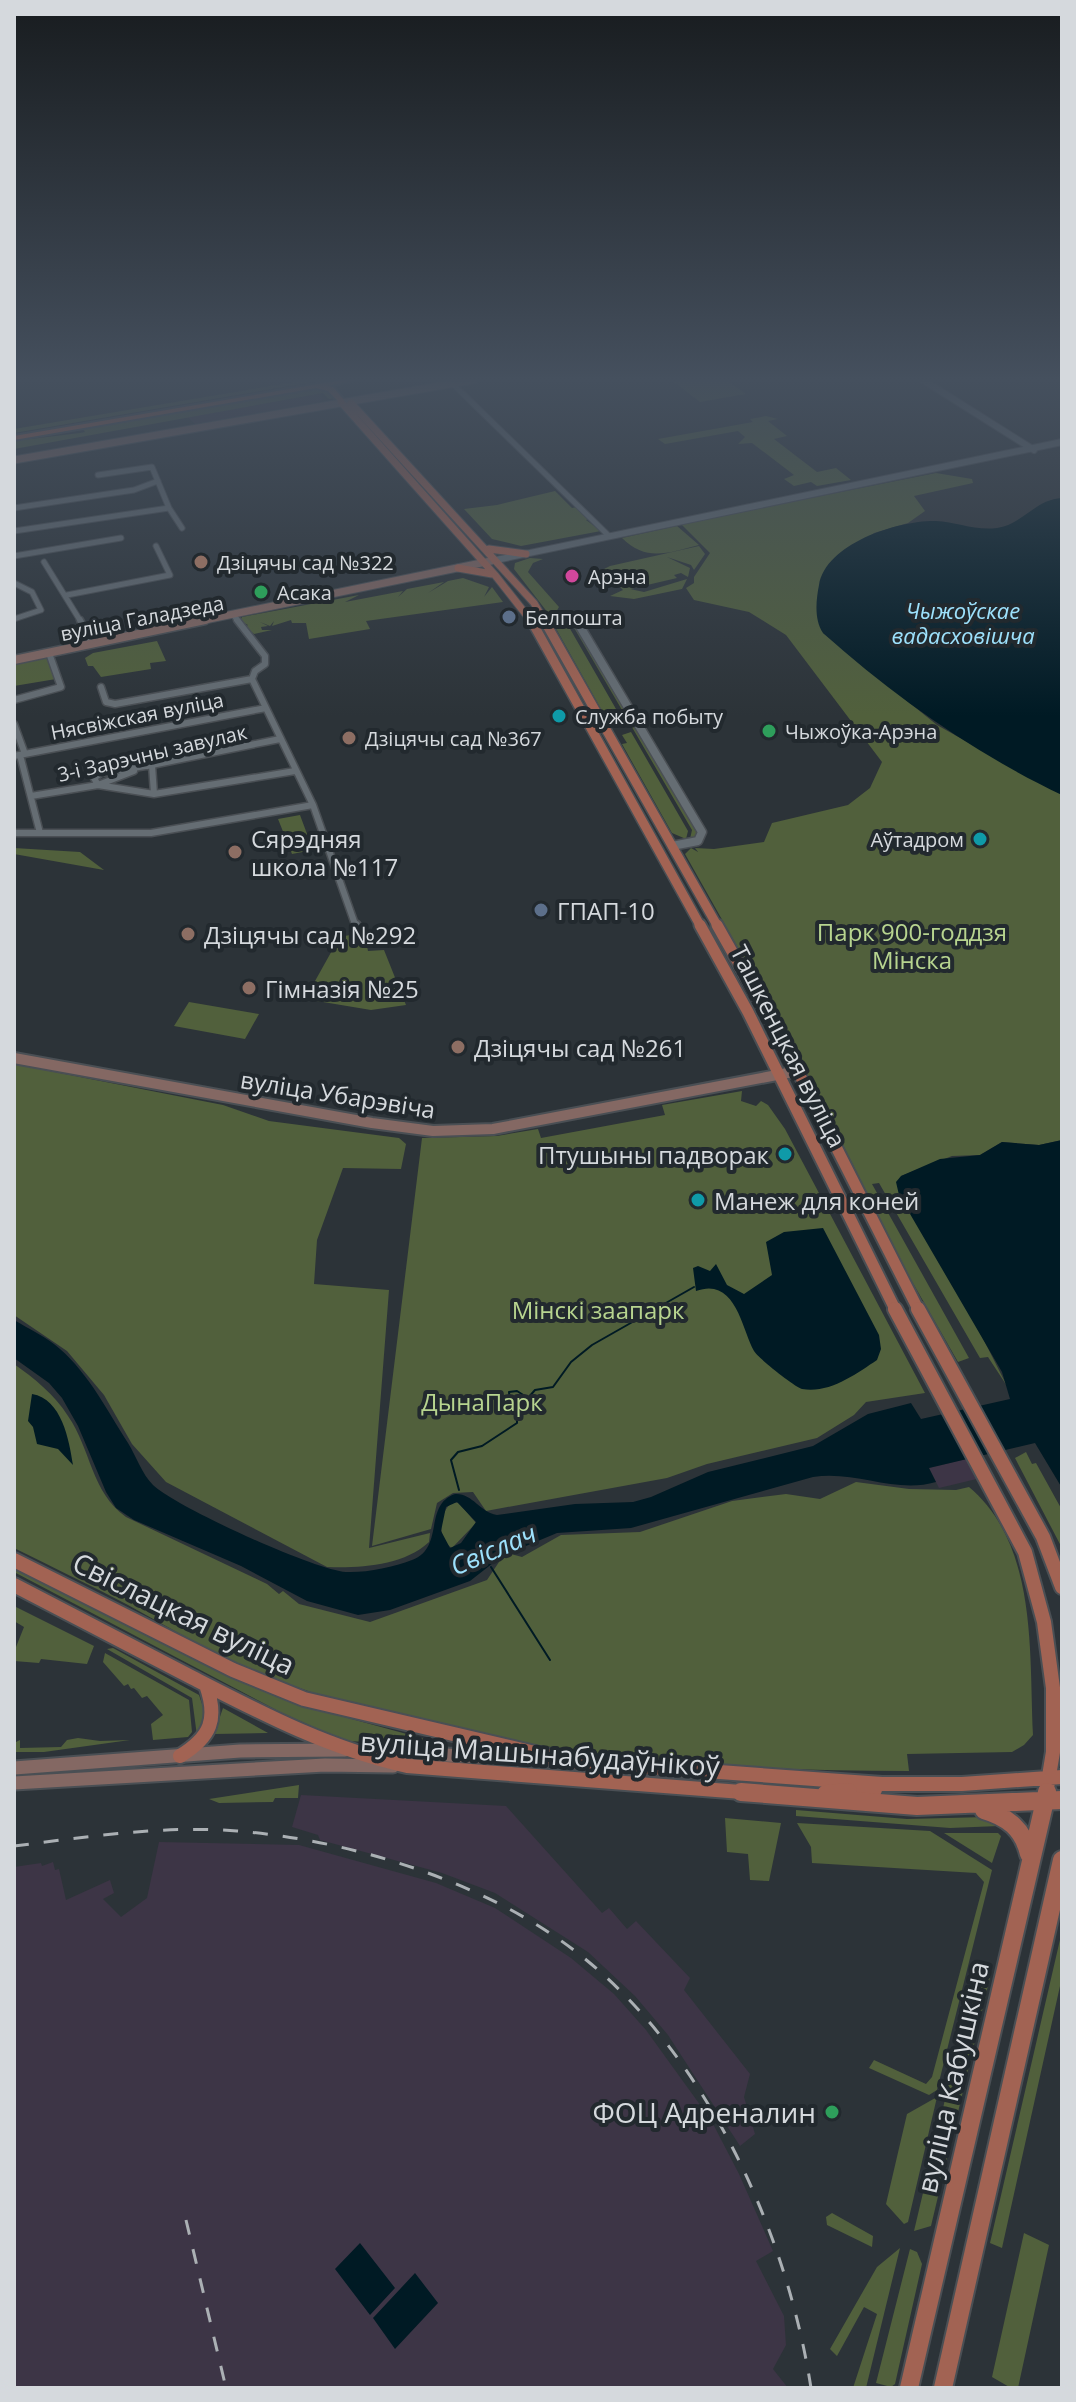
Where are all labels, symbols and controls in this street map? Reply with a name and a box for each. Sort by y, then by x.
place label: Дзіцячы сад №322 [217,549,394,576]
marker: Дзіцячы сад №322 [192,553,210,571]
place label: Арэна [588,563,647,590]
marker: Арэна [563,567,581,585]
place label: Асака [277,579,332,606]
marker: Асака [252,583,270,601]
street label: вуліца Галадзеда [58,589,226,647]
water label: Чыжоўскае вадасховішча [891,595,1035,650]
place label: Белпошта [525,604,623,631]
marker: Белпошта [500,608,518,626]
street label: Нясвіжская вуліца [48,686,226,746]
place label: Служба побыту [575,703,724,730]
marker: Служба побыту [550,707,568,725]
street label: 3-і Зарэчны завулак [55,718,250,788]
place label: Чыжоўка-Арэна [785,718,937,745]
marker: Чыжоўка-Арэна [760,722,778,740]
place label: Дзіцячы сад №367 [365,725,542,752]
marker: Дзіцячы сад №367 [340,729,358,747]
place label: Сярэдняя школа №117 [251,822,398,883]
place label: Аўтадром [870,826,964,853]
marker: Аўтадром [971,830,989,848]
marker: Сярэдняя школа №117 [226,843,244,861]
place label: ГПАП-10 [557,894,655,927]
marker: ГПАП-10 [532,901,550,919]
park label: Парк 900-годдзя Мінска [817,915,1007,976]
place label: Дзіцячы сад №292 [204,918,416,951]
marker: Дзіцячы сад №292 [179,925,197,943]
street label: Ташкенцкая вуліца [724,939,854,1153]
place label: Гімназія №25 [265,972,419,1005]
marker: Гімназія №25 [240,979,258,997]
place label: Дзіцячы сад №261 [474,1031,686,1064]
marker: Дзіцячы сад №261 [449,1038,467,1056]
street label: вуліца Убарэвіча [238,1062,438,1126]
place label: Птушыны падворак [538,1138,770,1171]
marker: Птушыны падворак [776,1145,794,1163]
place label: Манеж для коней [714,1184,919,1217]
marker: Манеж для коней [689,1191,707,1209]
park label: Мінскі заапарк [512,1293,685,1326]
park label: ДынаПарк [421,1385,543,1418]
water label: Свіслач [444,1515,542,1583]
street label: Свіслацкая вуліца [67,1543,301,1683]
street label: вуліца Машынабудаўнікоў [359,1721,722,1785]
street label: вуліца Кабушкіна [907,1957,997,2197]
place label: ФОЦ Адреналин [593,2093,816,2131]
marker: ФОЦ Адреналин [823,2103,841,2121]

